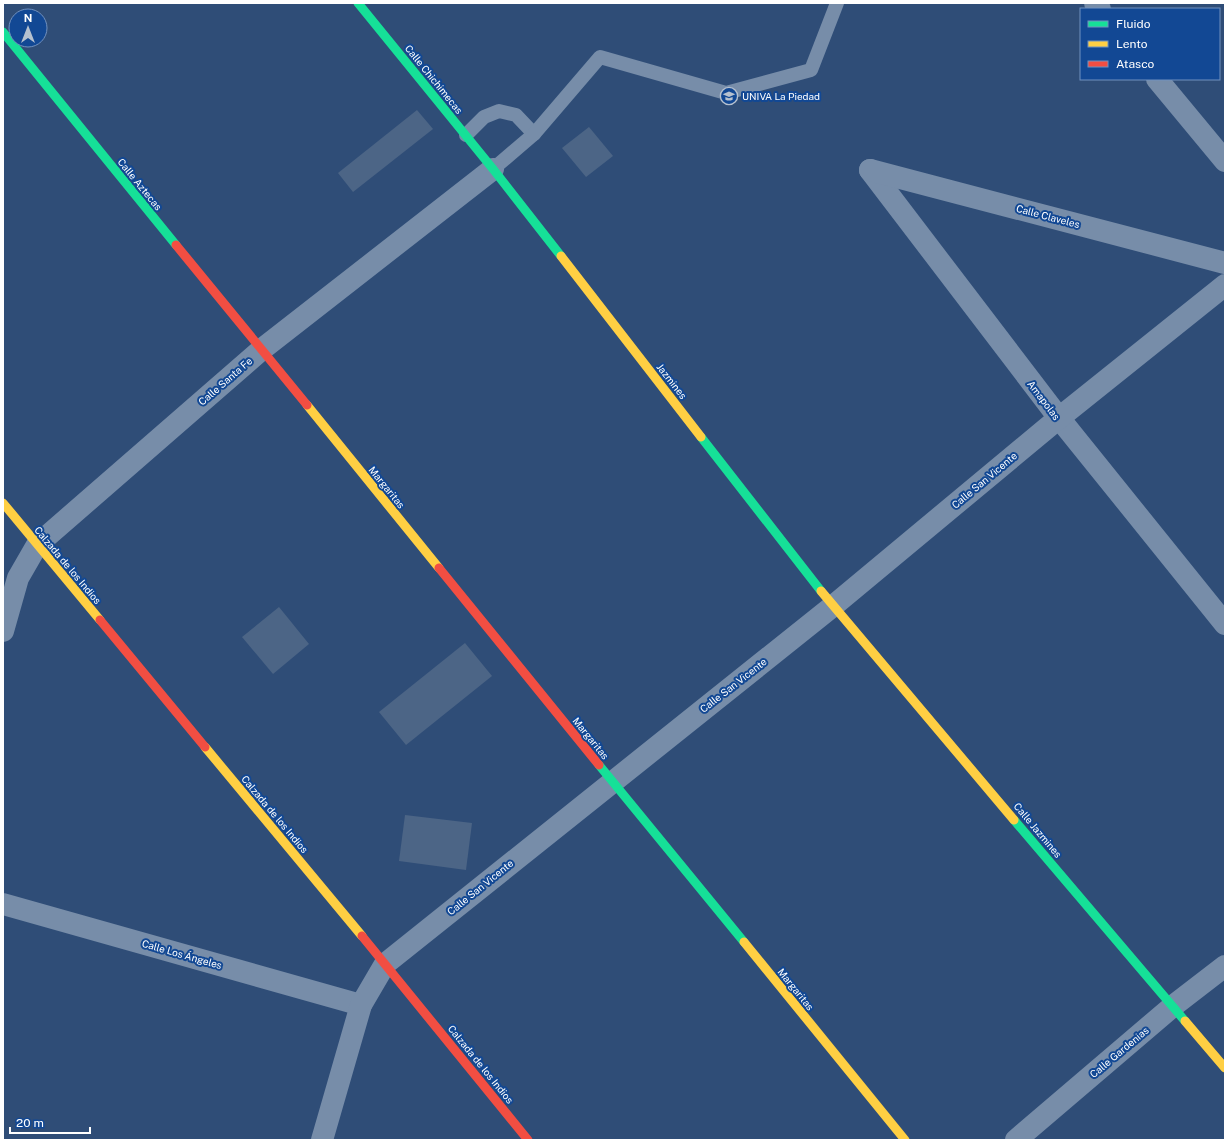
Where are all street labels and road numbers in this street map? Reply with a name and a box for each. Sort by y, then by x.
street label: Calle Chichimecas [403,42,465,116]
street label: Calle Aztecas [115,156,165,212]
street label: Calle Claveles [1015,202,1081,230]
street label: Calle Santa Fe [196,354,254,408]
street label: Jazmines [654,361,690,401]
street label: Amapolas [1025,378,1063,422]
street label: Calle San Vicente [949,449,1019,511]
street label: Margaritas [366,464,408,510]
street label: Calzada de los Indios [32,524,104,606]
street label: Calle San Vicente [697,655,769,715]
street label: Margaritas [570,715,612,761]
street label: Calzada de los Indios [239,773,311,855]
street label: Calle Jazmines [1012,800,1064,860]
street label: Calle San Vicente [445,857,516,917]
street label: Calle Los Ángeles [141,937,223,971]
street label: Margaritas [775,966,817,1012]
street label: Calzada de los Indios [446,1022,516,1106]
street label: Calle Gardenias [1087,1024,1151,1080]

